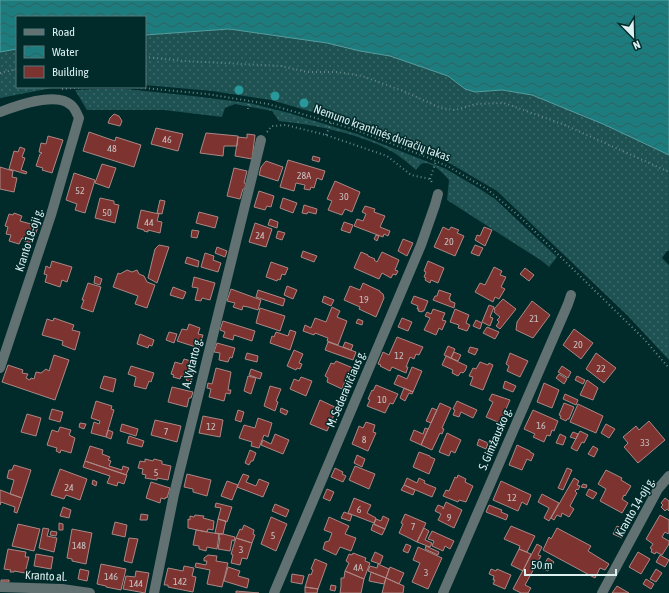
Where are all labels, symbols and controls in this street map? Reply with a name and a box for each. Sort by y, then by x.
legend [16,16,146,88]
north arrow [613,16,653,56]
text: Road [52,25,75,39]
text: N [632,38,642,52]
text: Water [52,45,79,59]
text: Building [52,65,90,79]
street label: Nemuno krantinės dviračių takas [312,102,452,164]
house number: 46 [162,134,172,145]
house number: 48 [107,143,117,154]
house number: 28A [297,170,311,181]
house number: 52 [75,185,85,196]
house number: 30 [339,191,349,202]
street label: Kranto 18-oji g. [12,207,46,273]
house number: 50 [102,207,112,218]
house number: 44 [144,217,154,228]
house number: 24 [255,230,265,241]
house number: 20 [444,236,454,247]
house number: 19 [359,294,369,305]
house number: 21 [529,313,539,324]
street label: A. Vytarto g. [179,337,205,389]
house number: 20 [573,339,583,350]
street label: M. Sederavičiaus g. [324,349,368,429]
house number: 12 [394,350,404,361]
house number: 22 [596,363,606,374]
house number: 10 [377,394,387,405]
street label: S. Gimžausko g. [476,406,514,472]
house number: 16 [536,420,546,431]
house number: 12 [206,421,216,432]
house number: 7 [164,426,169,437]
house number: 8 [362,434,367,445]
house number: 33 [640,437,650,448]
house number: 5 [154,467,159,478]
street label: Kranto 14-oji g. [613,475,657,539]
house number: 24 [64,482,74,493]
house number: 12 [507,492,517,503]
house number: 6 [357,504,362,515]
house number: 9 [447,512,452,523]
house number: 7 [411,521,416,532]
house number: 5 [271,530,276,541]
house number: 148 [72,540,86,551]
house number: 3 [239,544,244,555]
scale bar [525,551,616,577]
text: 50 m [531,558,553,572]
house number: 4A [353,562,363,573]
house number: 3 [424,567,429,578]
street label: Kranto al. [25,568,67,584]
house number: 146 [104,571,118,582]
house number: 142 [173,576,187,587]
house number: 144 [129,578,143,589]

